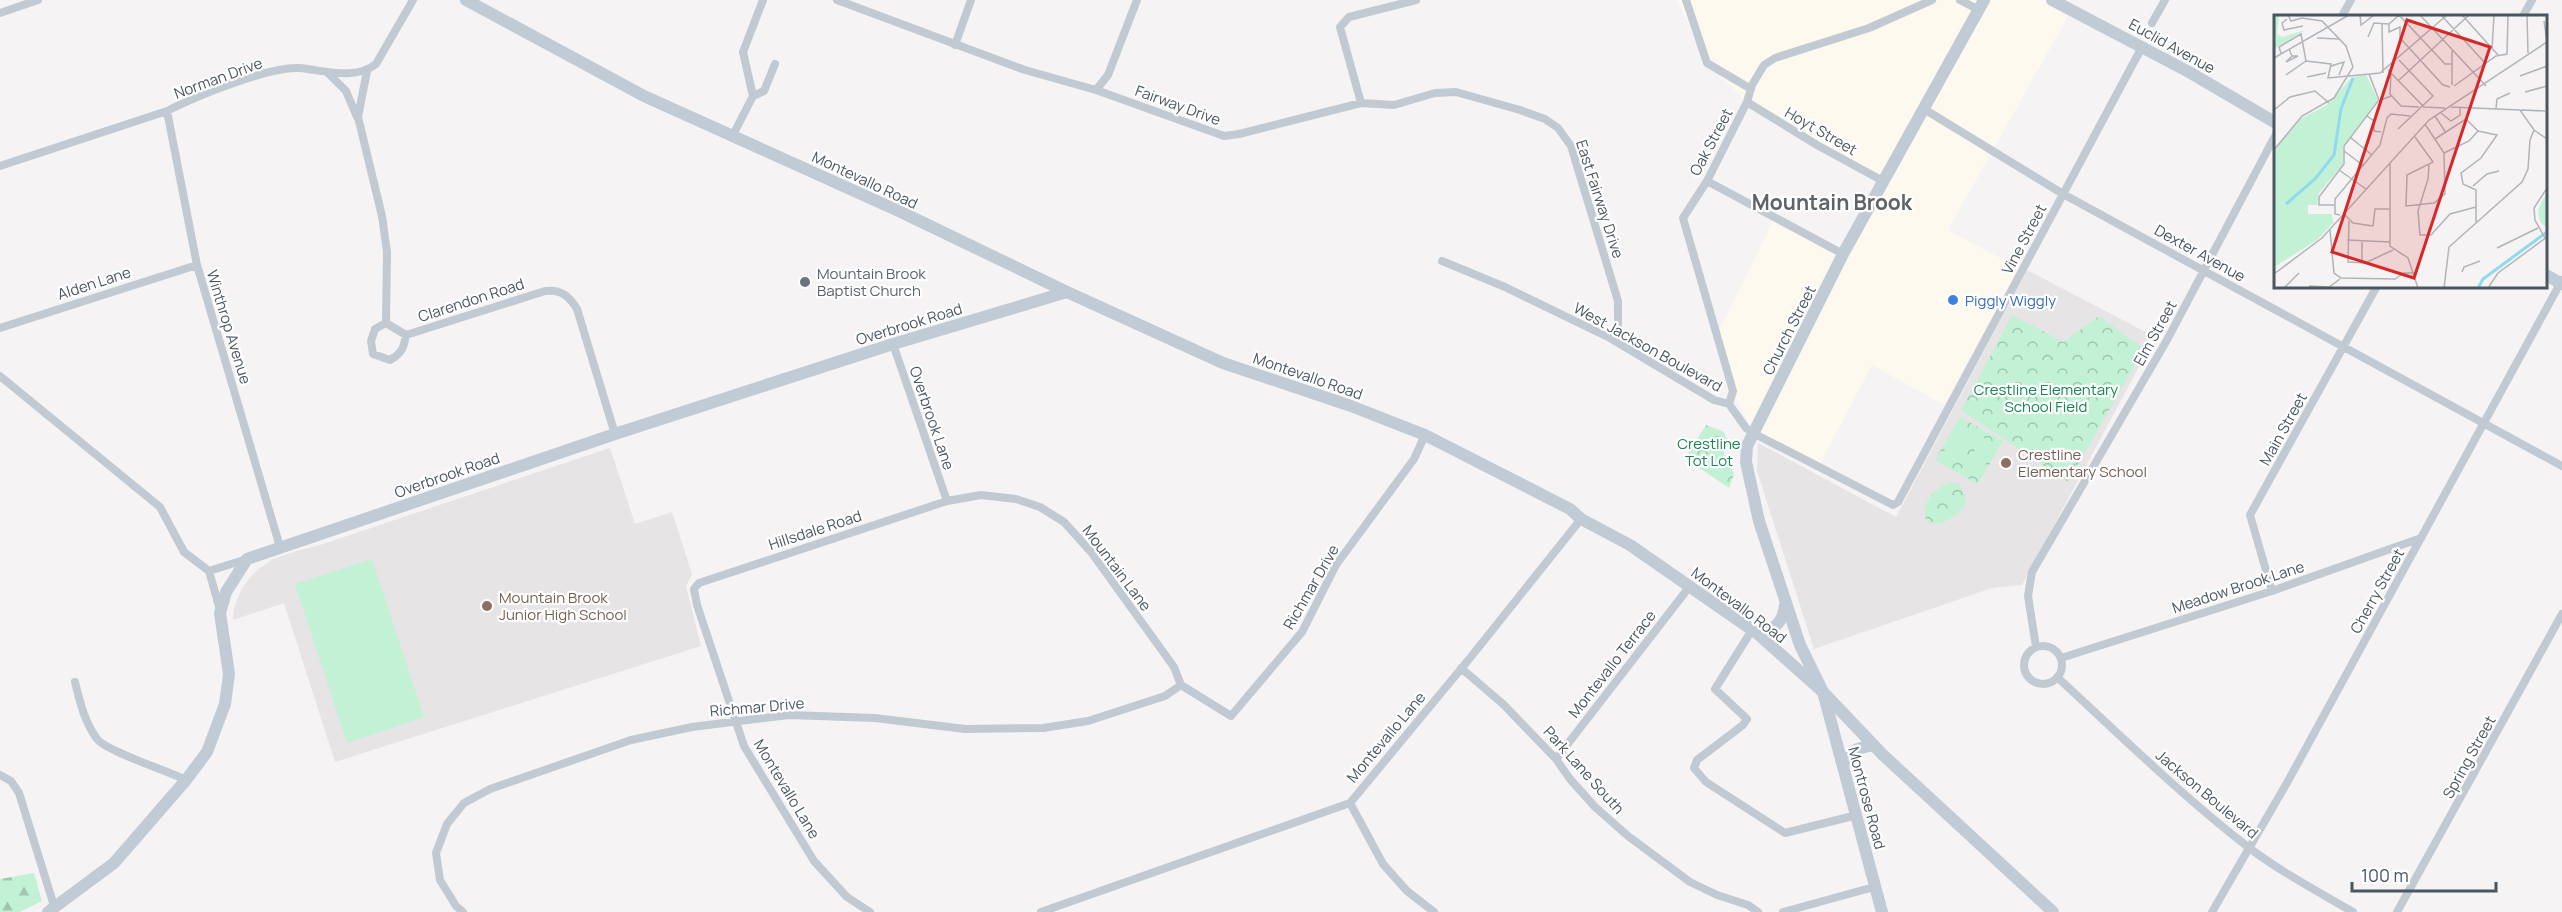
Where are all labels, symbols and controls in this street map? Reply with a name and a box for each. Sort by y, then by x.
street label: Euclid Avenue [2125,14,2219,79]
inset map [2274,15,2547,288]
street label: Norman Drive [171,52,265,104]
street label: Fairway Drive [1132,80,1224,130]
street label: Hoyt Street [1781,102,1861,160]
street label: Oak Street [1684,105,1738,179]
street label: East Fairway Drive [1571,137,1629,261]
street label: Montevallo Road [809,146,921,214]
district label: Mountain Brook [1752,188,1913,216]
street label: Vine Street [1997,200,2051,278]
street label: Dexter Avenue [2151,219,2249,287]
street label: Alden Lane [55,261,134,305]
place label: Mountain Brook Baptist Church [817,263,926,301]
street label: Winthrop Avenue [202,267,256,387]
street label: Clarendon Road [415,273,527,327]
marker: Mountain Brook Baptist Church [798,275,812,289]
street label: Church Street [1757,282,1821,378]
place label: Piggly Wiggly [1965,290,2056,311]
marker: Piggly Wiggly [1946,293,1960,307]
street label: Elm Street [2128,296,2182,370]
street label: West Jackson Boulevard [1570,297,1726,397]
street label: Overbrook Road [853,298,965,350]
street label: Montevallo Road [1250,347,1366,405]
street label: Overbrook Lane [904,363,960,473]
park label: Crestline Elementary School Field [1974,379,2118,417]
street label: Main Street [2254,389,2312,469]
park label: Crestline Tot Lot [1677,433,1741,471]
place label: Crestline Elementary School [2018,444,2147,482]
street label: Overbrook Road [391,447,503,503]
marker: Crestline Elementary School [1999,456,2013,470]
street label: Hillsdale Road [766,505,864,555]
street label: Mountain Lane [1078,521,1156,616]
street label: Richmar Drive [1278,541,1344,633]
street label: Cherry Street [2345,545,2409,637]
street label: Meadow Brook Lane [2169,556,2307,618]
street label: Montevallo Road [1687,562,1791,648]
place label: Mountain Brook Junior High School [499,587,627,625]
marker: Mountain Brook Junior High School [480,599,494,613]
street label: Montevallo Terrace [1563,606,1661,722]
street label: Montevallo Lane [1342,687,1430,787]
street label: Richmar Drive [709,692,805,722]
street label: Spring Street [2438,712,2500,802]
street label: Park Lane South [1539,722,1629,819]
street label: Montevallo Lane [749,735,825,843]
street label: Montrose Road [1843,744,1891,852]
street label: Jackson Boulevard [2151,745,2263,843]
scale bar [2352,855,2496,893]
text: 100 m [2361,863,2409,887]

